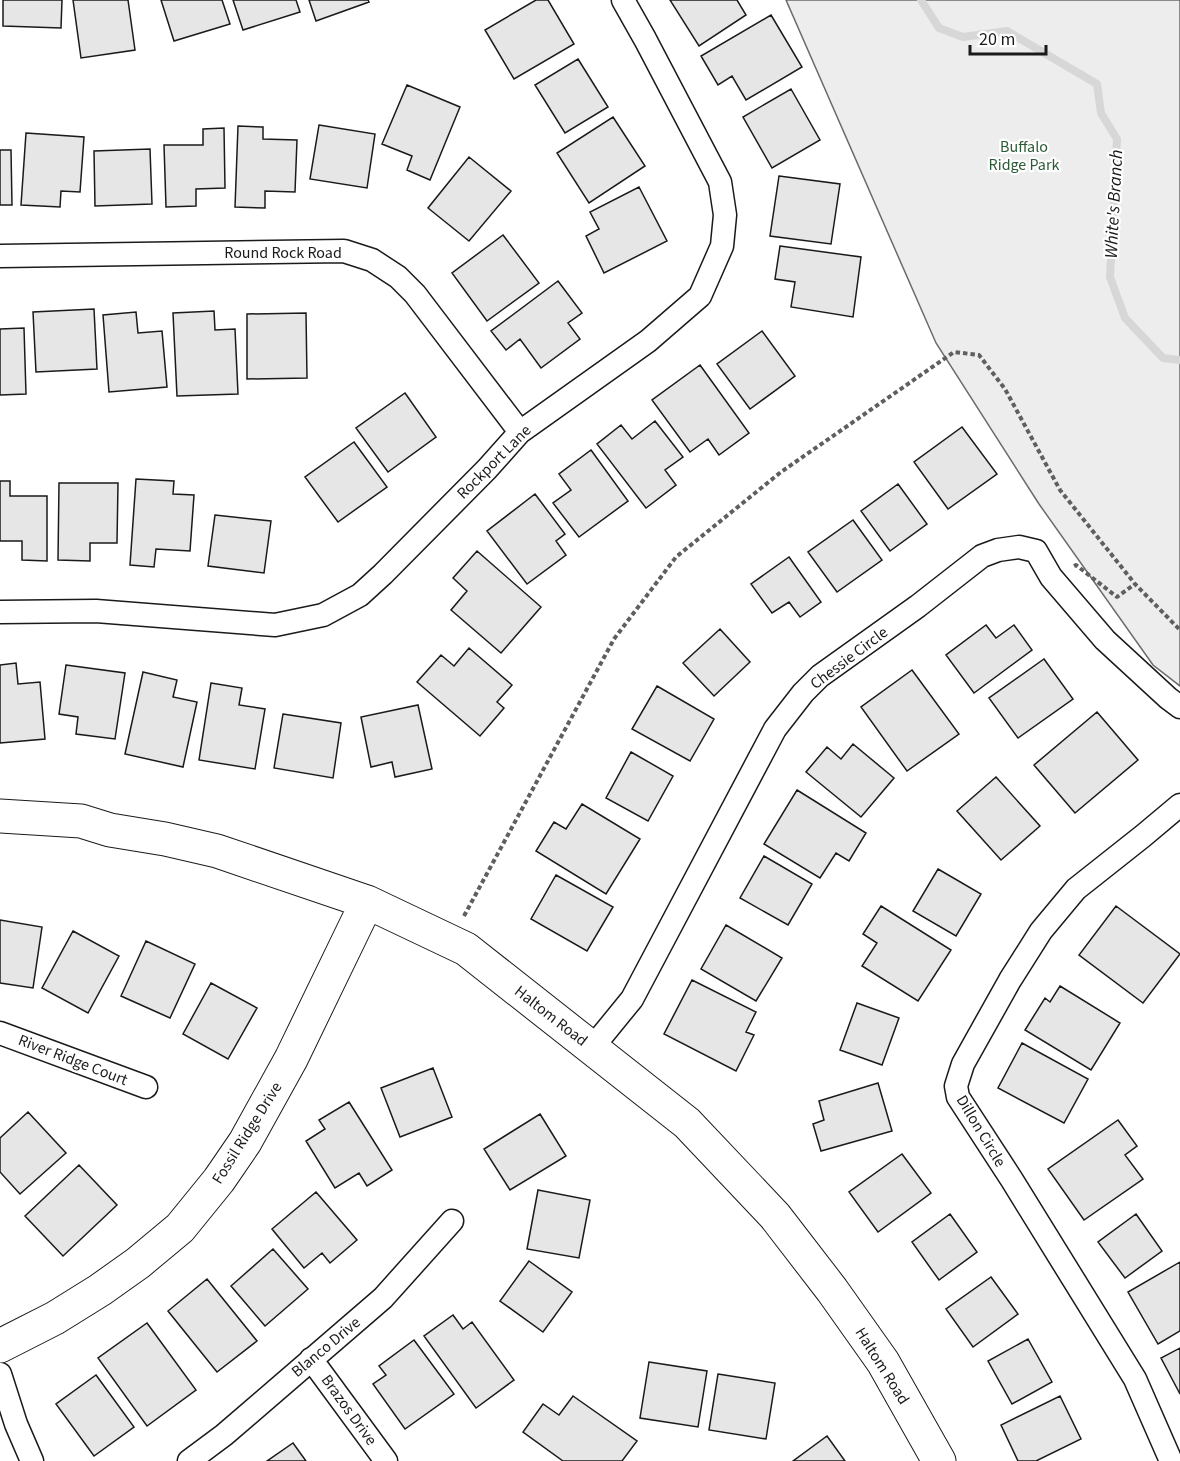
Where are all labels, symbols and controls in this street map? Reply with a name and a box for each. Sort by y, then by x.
scale bar [970,18,1046,56]
text: 20 m [979,27,1015,52]
park label: Buffalo Ridge Park [989,136,1059,176]
water label: White's Branch [1099,149,1129,259]
street label: Round Rock Road [224,242,342,264]
street label: Rockport Lane [452,420,536,504]
street label: Chessie Circle [806,621,892,694]
street label: Haltom Road [510,980,592,1052]
street label: River Ridge Court [15,1029,131,1091]
street label: Fossil Ridge Drive [207,1078,287,1188]
street label: Dillon Circle [951,1091,1011,1171]
street label: Blanco Drive [287,1312,365,1382]
street label: Haltom Road [850,1323,914,1409]
street label: Brazos Drive [316,1370,382,1450]

